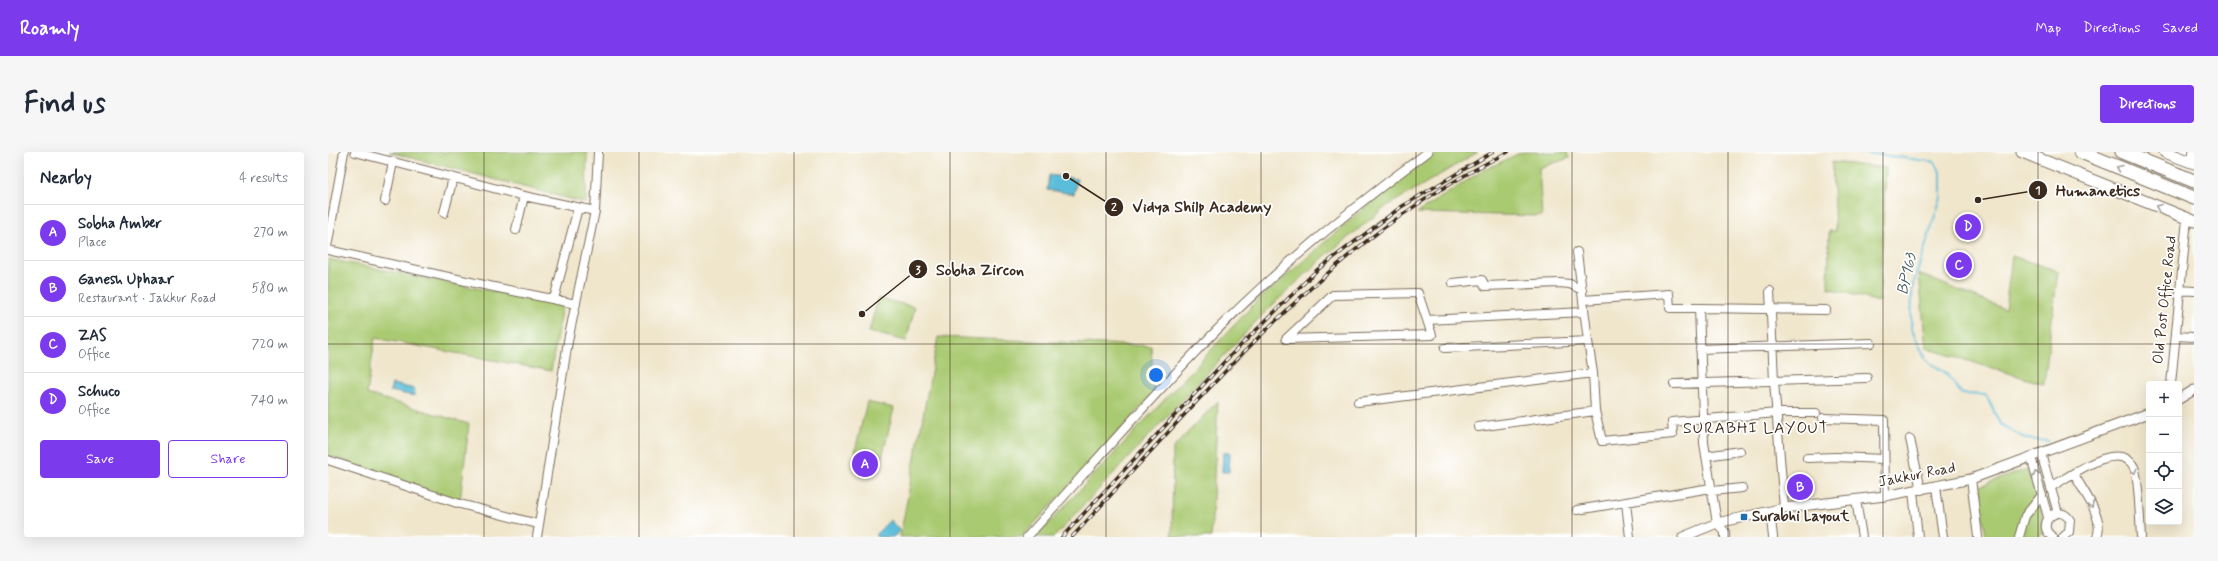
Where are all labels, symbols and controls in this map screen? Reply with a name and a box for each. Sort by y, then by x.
text: Roamly [20,16,79,41]
text: Map [2035,19,2061,37]
text: Directions [2083,19,2141,37]
text: Saved [2163,19,2198,37]
button: Directions [2100,85,2194,123]
text: Find us [24,86,105,123]
one-way arrow [2115,164,2122,172]
text: Nearby [40,167,92,189]
text: 4 results [239,170,288,187]
callout: Humanetics [2028,176,2148,204]
text: Humanetics [2056,181,2140,202]
text: 1 [2035,183,2041,199]
callout: Vidya Shilp Academy [1104,193,1281,221]
text: Vidya Shilp Academy [1133,197,1271,218]
text: 2 [1111,200,1117,216]
one-way arrow [2154,203,2161,211]
pin: D [1955,212,1981,242]
text: Sobha Amber [78,214,162,234]
text: A [49,224,57,241]
text: 270 m [253,224,288,241]
text: Place [78,234,107,251]
street label: Old Post Office Road [2148,235,2182,365]
water label: BP163 [1892,250,1922,297]
pin: C [1946,250,1972,280]
callout: Sobha Zircon [908,255,1032,283]
text: Sobha Zircon [936,260,1024,281]
text: 3 [915,263,921,279]
text: Ganesh Uphaar [78,270,174,290]
text: B [49,280,57,297]
text: 580 m [251,280,288,297]
text: Restaurant · Jakkur Road [78,290,216,307]
text: ZAS [78,326,107,346]
text: C [48,336,58,353]
text: 720 m [252,336,288,353]
text: Office [78,346,110,363]
your location [1146,365,1166,385]
map controls [2146,381,2182,525]
button: + [2146,381,2182,417]
text: Schuco [78,382,120,402]
text: D [49,392,57,409]
text: 740 m [251,392,288,409]
text: Office [78,402,110,419]
button: − [2146,417,2182,453]
district label: SURABHI LAYOUT [1683,418,1829,439]
button: Save [40,440,160,478]
button: Share [168,440,288,478]
pin: A [852,449,878,479]
button: locate [2146,453,2182,489]
street label: Jakkur Road [1877,458,1957,492]
one-way arrow [2129,468,2138,475]
one-way arrow [2032,470,2041,477]
pin: B [1787,472,1813,502]
button: layers [2146,489,2182,525]
one-way arrow [2086,500,2093,508]
place label: Surabhi Layout [1752,507,1850,527]
marker: Surabhi Layout [1739,512,1749,522]

